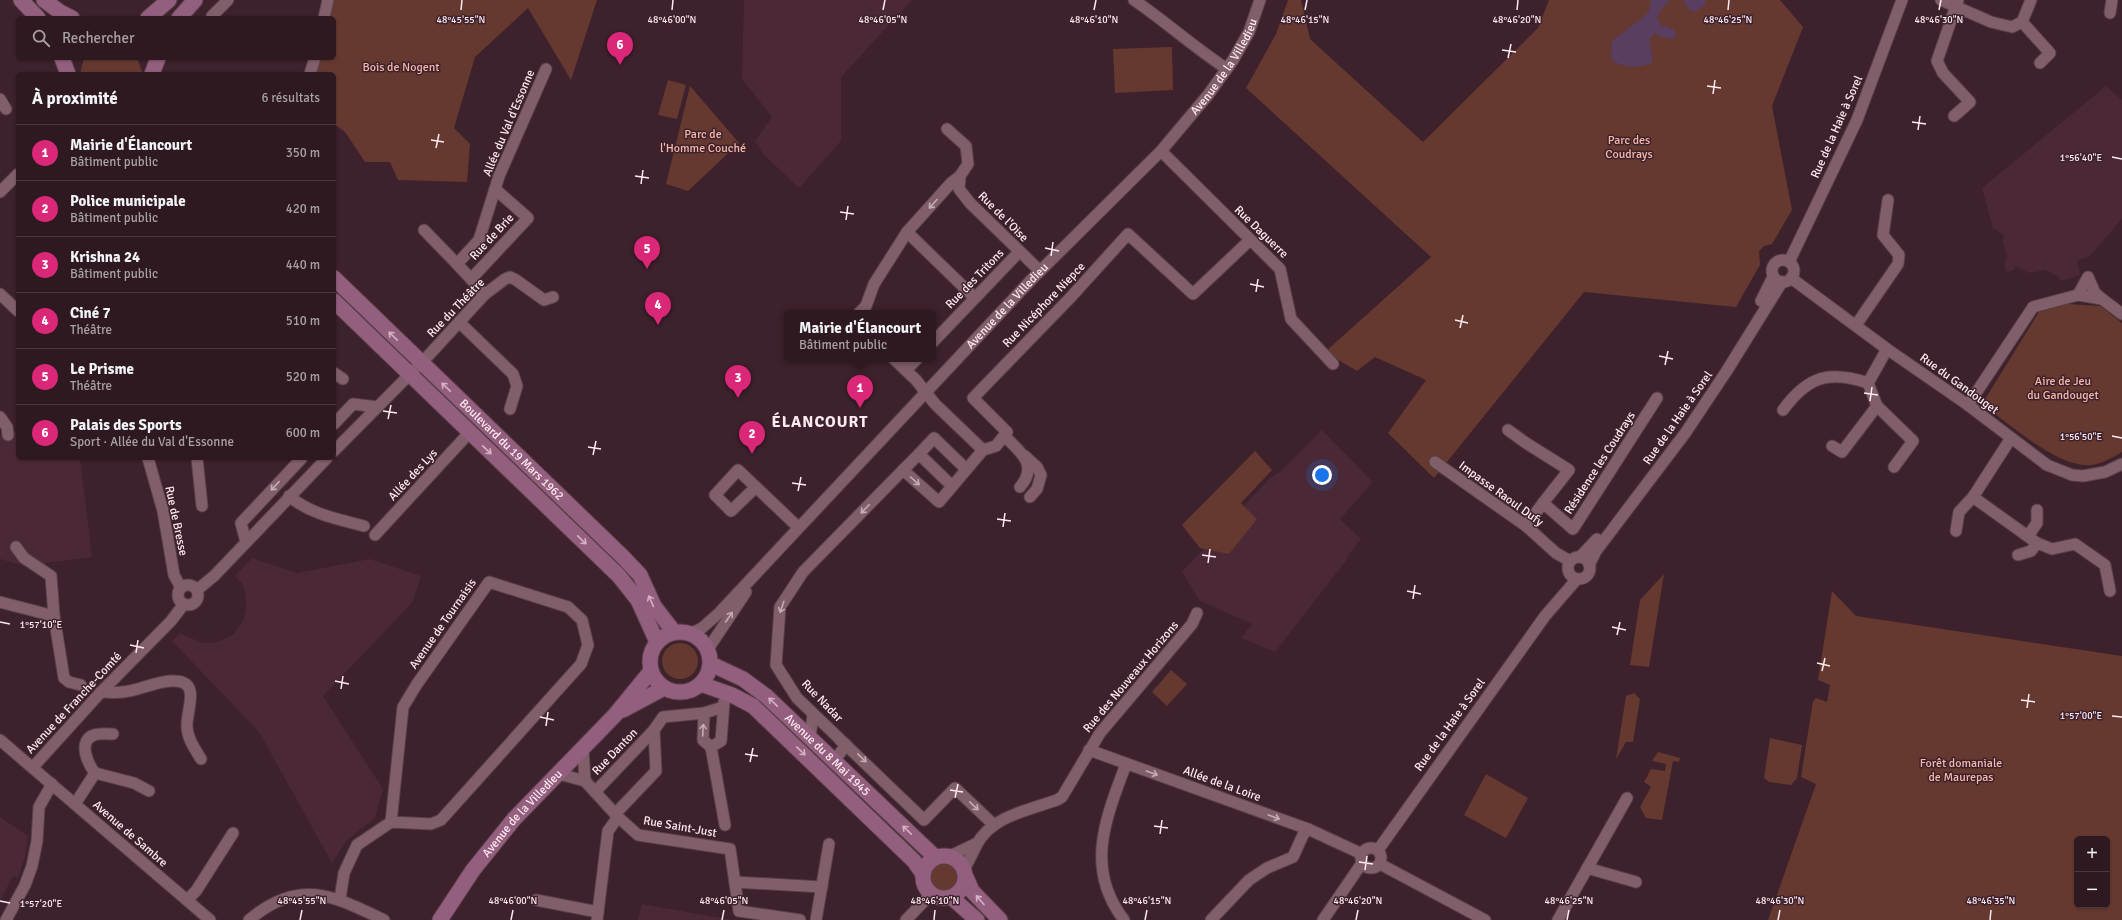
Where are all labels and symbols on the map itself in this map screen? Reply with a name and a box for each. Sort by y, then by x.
text: 48°45'55"N [437,14,485,26]
text: 48°46'00"N [648,14,696,26]
text: 48°46'05"N [859,14,907,26]
text: 48°46'10"N [1070,14,1118,26]
text: 48°46'15"N [1281,14,1329,26]
text: 48°46'20"N [1493,14,1541,26]
text: 48°46'25"N [1704,14,1752,26]
text: 48°46'30"N [1915,14,1963,26]
street label: Avenue de la Villedieu [1187,17,1261,118]
pin: 6 [607,32,633,65]
park label: Bois de Nogent [362,60,440,75]
street label: Allée du Val d'Essonne [480,67,538,179]
street label: Rue de la Haie à Sorel [1808,73,1867,181]
park label: Parc de l'Homme Couché [660,127,746,156]
park label: Parc des Coudrays [1605,133,1653,162]
text: 1°56'40"E [2060,152,2102,164]
street label: Rue de l'Oise [975,189,1031,245]
one-way arrow [928,198,937,209]
street label: Rue Daguerre [1231,203,1291,261]
street label: Rue de Brie [467,211,517,263]
pin: 5 [634,236,660,269]
street label: Rue des Tritons [943,246,1007,312]
street label: Rue Nicéphore Niepce [1000,259,1088,351]
street label: Avenue de la Villedieu [963,260,1051,352]
street label: Rue du Théâtre [424,275,488,341]
pin: 4 [645,292,671,325]
one-way arrow [388,331,398,341]
street label: Rue du Gandouget [1917,350,2001,418]
pin: 3 [725,365,751,398]
street label: Rue de la Haie à Sorel [1640,368,1716,468]
park label: Aire de Jeu du Gandouget [2027,374,2099,403]
pin: 1 [847,375,873,408]
one-way arrow [441,382,451,392]
street label: Boulevard du 19 Mars 1962 [456,396,567,503]
street label: Résidence les Coudrays [1561,409,1639,517]
district label: ÉLANCOURT [772,412,868,432]
pin: 2 [739,421,765,454]
text: 1°56'50"E [2060,431,2102,443]
street label: Allée des Lys [385,446,441,504]
one-way arrow [482,446,493,455]
street label: Impasse Raoul Dufy [1456,458,1547,530]
your location [1312,465,1332,485]
one-way arrow [910,476,920,485]
one-way arrow [270,481,280,491]
street label: Rue de Bresse [161,485,191,557]
one-way arrow [860,504,869,514]
one-way arrow [577,535,587,545]
street label: Avenue de Tournaisis [406,576,480,672]
one-way arrow [647,595,654,607]
one-way arrow [777,601,785,613]
one-way arrow [725,611,733,622]
street label: Rue des Nouveaux Horizons [1080,618,1182,736]
text: 1°57'10"E [20,619,62,631]
street label: Avenue de Franche-Comté [23,649,125,757]
street label: Rue de la Haie à Sorel [1411,675,1489,774]
street label: Rue Nadar [798,677,846,726]
one-way arrow [768,697,778,706]
street label: Avenue du 8 Mai 1945 [782,710,874,799]
text: 1°57'00"E [2060,710,2102,722]
one-way arrow [700,724,707,737]
street label: Rue Danton [589,725,641,779]
one-way arrow [796,746,806,756]
one-way arrow [857,753,867,763]
park label: Forêt domaniale de Maurepas [1920,756,2002,785]
street label: Allée de la Loire [1181,763,1263,805]
street label: Avenue de la Villedieu [479,766,565,860]
one-way arrow [1146,769,1158,777]
street label: Avenue de Sambre [90,797,170,871]
one-way arrow [969,801,979,810]
street label: Rue Saint-Just [642,813,718,841]
one-way arrow [1268,814,1280,822]
one-way arrow [902,825,912,835]
text: 48°45'55"N [278,895,326,907]
text: 48°46'00"N [489,895,537,907]
text: 48°46'05"N [700,895,748,907]
text: 48°46'10"N [911,895,959,907]
one-way arrow [975,895,984,906]
text: 48°46'15"N [1123,895,1171,907]
text: 48°46'20"N [1334,895,1382,907]
text: 48°46'25"N [1545,895,1593,907]
text: 48°46'30"N [1756,895,1804,907]
text: 48°46'35"N [1967,895,2015,907]
text: 1°57'20"E [20,898,62,910]

